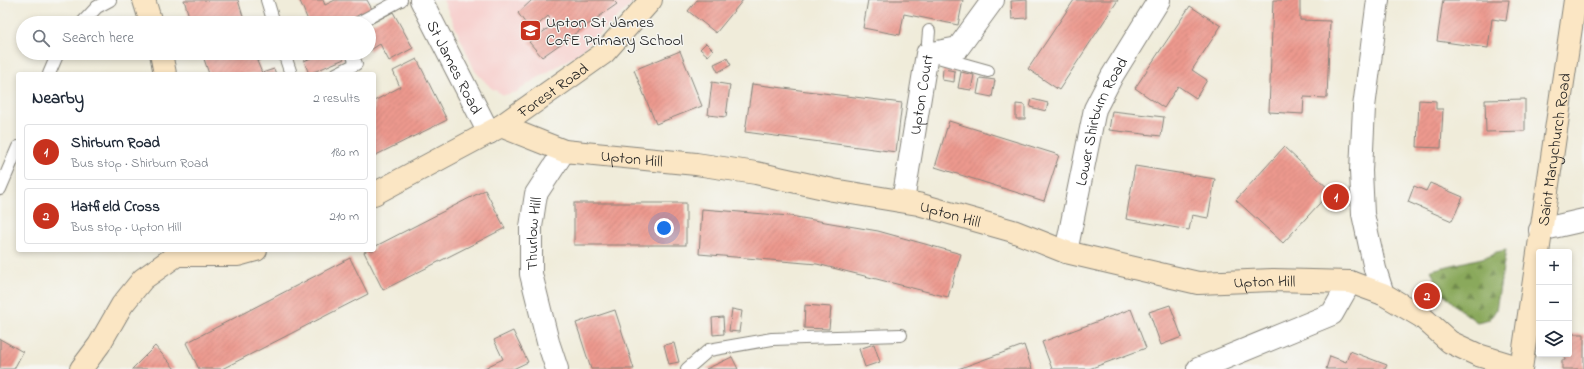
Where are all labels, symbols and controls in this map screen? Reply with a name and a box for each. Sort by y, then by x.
place label: Upton St James CofE Primary School [546,11,683,53]
search box [16,16,376,60]
street label: St James Road [419,16,487,119]
school or university icon: Upton St James CofE Primary School [517,17,543,43]
icon: search [30,27,52,49]
text: Search here [62,27,134,49]
street label: Upton Court [904,52,941,137]
street label: Lower Shirburn Road [1070,53,1135,188]
street label: Forest Road [512,58,594,125]
street label: Saint Marychurch Road [1532,72,1578,228]
text: Nearby [32,86,84,111]
text: 2 results [313,89,360,108]
text: Shirburn Road [71,132,160,154]
text: 1 [44,143,48,162]
text: 180 m [331,143,359,162]
street label: Upton Hill [600,145,664,175]
text: Bus stop · Shirburn Road [71,154,208,173]
pin: 1 [1323,182,1349,212]
street label: Thurlow Hill [521,195,549,271]
street label: Upton Hill [917,195,983,235]
text: Hatfield Cross [71,196,160,218]
text: 2 [43,207,49,226]
text: 210 m [329,207,359,226]
text: Bus stop · Upton Hill [71,218,181,237]
your location [654,218,674,238]
map controls [1536,249,1572,357]
button: + [1536,249,1572,285]
street label: Upton Hill [1233,270,1296,296]
pin: 2 [1414,281,1440,311]
button: − [1536,285,1572,321]
button: layers [1536,321,1572,357]

